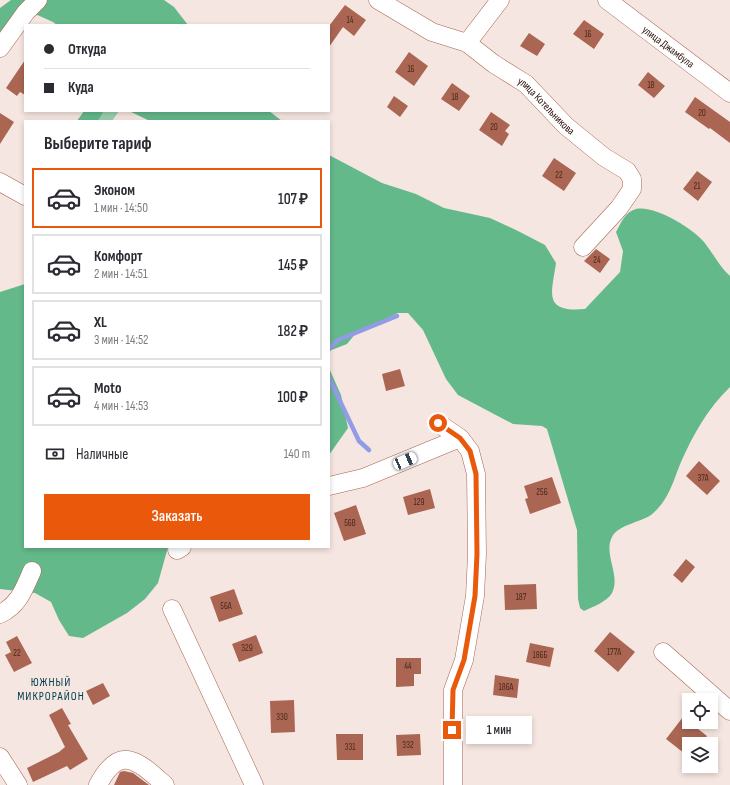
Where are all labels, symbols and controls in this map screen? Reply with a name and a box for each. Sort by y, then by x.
house number: 14 [347,15,354,26]
street label: улица Джамбула [640,23,697,70]
house number: 16 [584,29,592,40]
text: Откуда [68,40,106,59]
house number: 16 [407,64,415,75]
street label: улица Котельникова [515,74,578,137]
text: Куда [68,78,94,97]
house number: 18 [647,80,655,91]
house number: 18 [451,92,459,103]
house number: 20 [698,108,706,119]
house number: 20 [490,122,498,133]
text: Выберите тариф [44,133,152,154]
house number: 22 [555,170,563,181]
icon: car [46,180,82,216]
text: Эконом [94,181,135,200]
house number: 21 [694,181,701,192]
text: 107 ₽ [278,190,308,209]
text: 1 мин · 14:50 [94,200,148,216]
icon: car [46,246,82,282]
text: Комфорт [94,247,143,266]
house number: 24 [593,255,601,266]
text: 145 ₽ [278,256,308,275]
text: 2 мин · 14:51 [94,266,148,282]
icon: car [46,312,82,348]
text: XL [94,313,107,332]
text: 182 ₽ [278,322,308,341]
text: 3 мин · 14:52 [94,332,148,348]
icon: car [46,378,82,414]
text: Moto [94,379,121,398]
text: 100 ₽ [277,388,308,407]
text: 4 мин · 14:53 [94,398,149,414]
route start [429,414,447,432]
icon: cash [44,443,66,465]
text: Наличные [76,445,128,464]
text: 140 m [284,446,310,462]
car [392,451,418,471]
house number: 37А [697,473,709,484]
house number: 256 [536,487,548,498]
button: Заказать [44,494,310,540]
house number: 129 [414,497,424,508]
house number: 56В [344,518,356,529]
house number: 187 [516,592,527,603]
house number: 56А [220,601,232,612]
house number: 329 [241,643,253,654]
house number: 177А [607,647,621,658]
house number: 22 [13,648,21,659]
house number: 186Б [533,650,548,661]
house number: 44 [404,661,412,672]
district label: ЮЖНЫЙ МИКРОРАЙОН [17,675,85,704]
house number: 186А [499,682,514,693]
map controls [682,693,718,773]
button: locate [682,693,718,729]
house number: 330 [276,712,288,723]
callout: 1 мин [466,716,532,744]
route end [443,721,461,739]
text: 1 мин [487,722,511,738]
button: layers [682,737,718,773]
house number: 332 [402,740,414,751]
house number: 331 [345,742,356,753]

